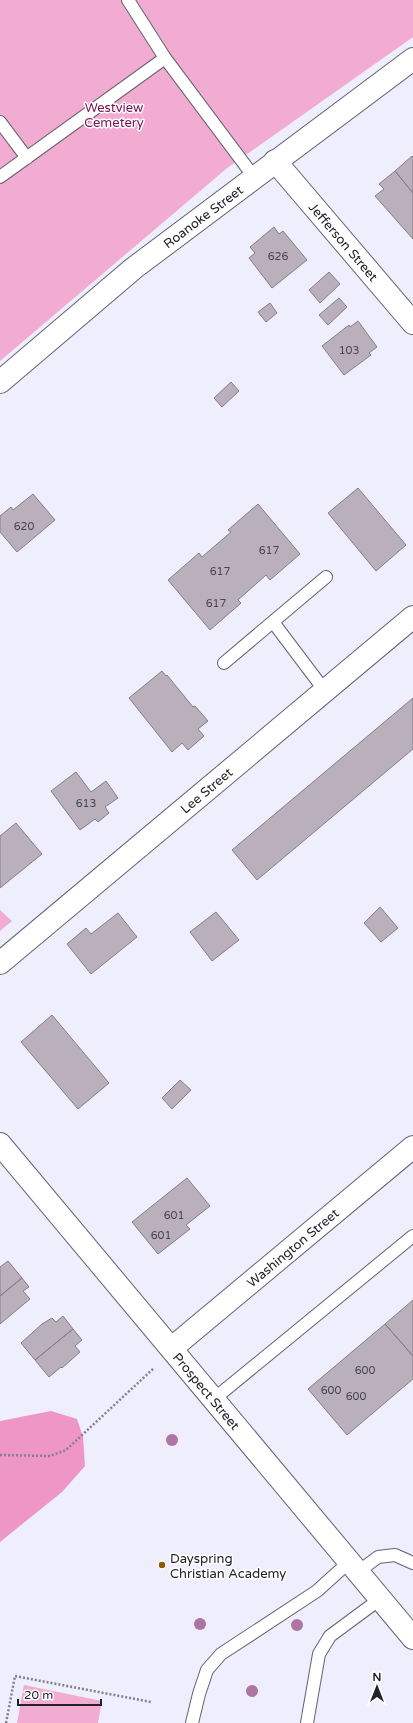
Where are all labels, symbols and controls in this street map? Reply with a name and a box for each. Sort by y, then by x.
park label: Westview Cemetery [84,100,144,131]
street label: Roanoke Street [161,182,246,252]
street label: Jefferson Street [305,200,381,285]
house number: 626 [268,250,288,263]
house number: 103 [339,344,359,357]
house number: 620 [14,520,34,533]
house number: 617 [259,544,279,557]
house number: 617 [210,565,230,578]
house number: 617 [206,597,226,610]
street label: Lee Street [178,765,236,817]
house number: 613 [76,797,96,810]
street label: Washington Street [244,1205,342,1291]
house number: 601 [164,1209,184,1222]
house number: 601 [151,1229,171,1242]
street label: Prospect Street [169,1350,243,1434]
house number: 600 [355,1364,375,1377]
house number: 600 [321,1384,341,1397]
house number: 600 [346,1390,366,1403]
place label: Dayspring Christian Academy [170,1551,286,1582]
marker: Dayspring Christian Academy [157,1560,167,1570]
north arrow [357,1667,397,1707]
text: N [373,1671,381,1684]
scale bar [18,1681,101,1707]
text: 20 m [24,1688,53,1702]

